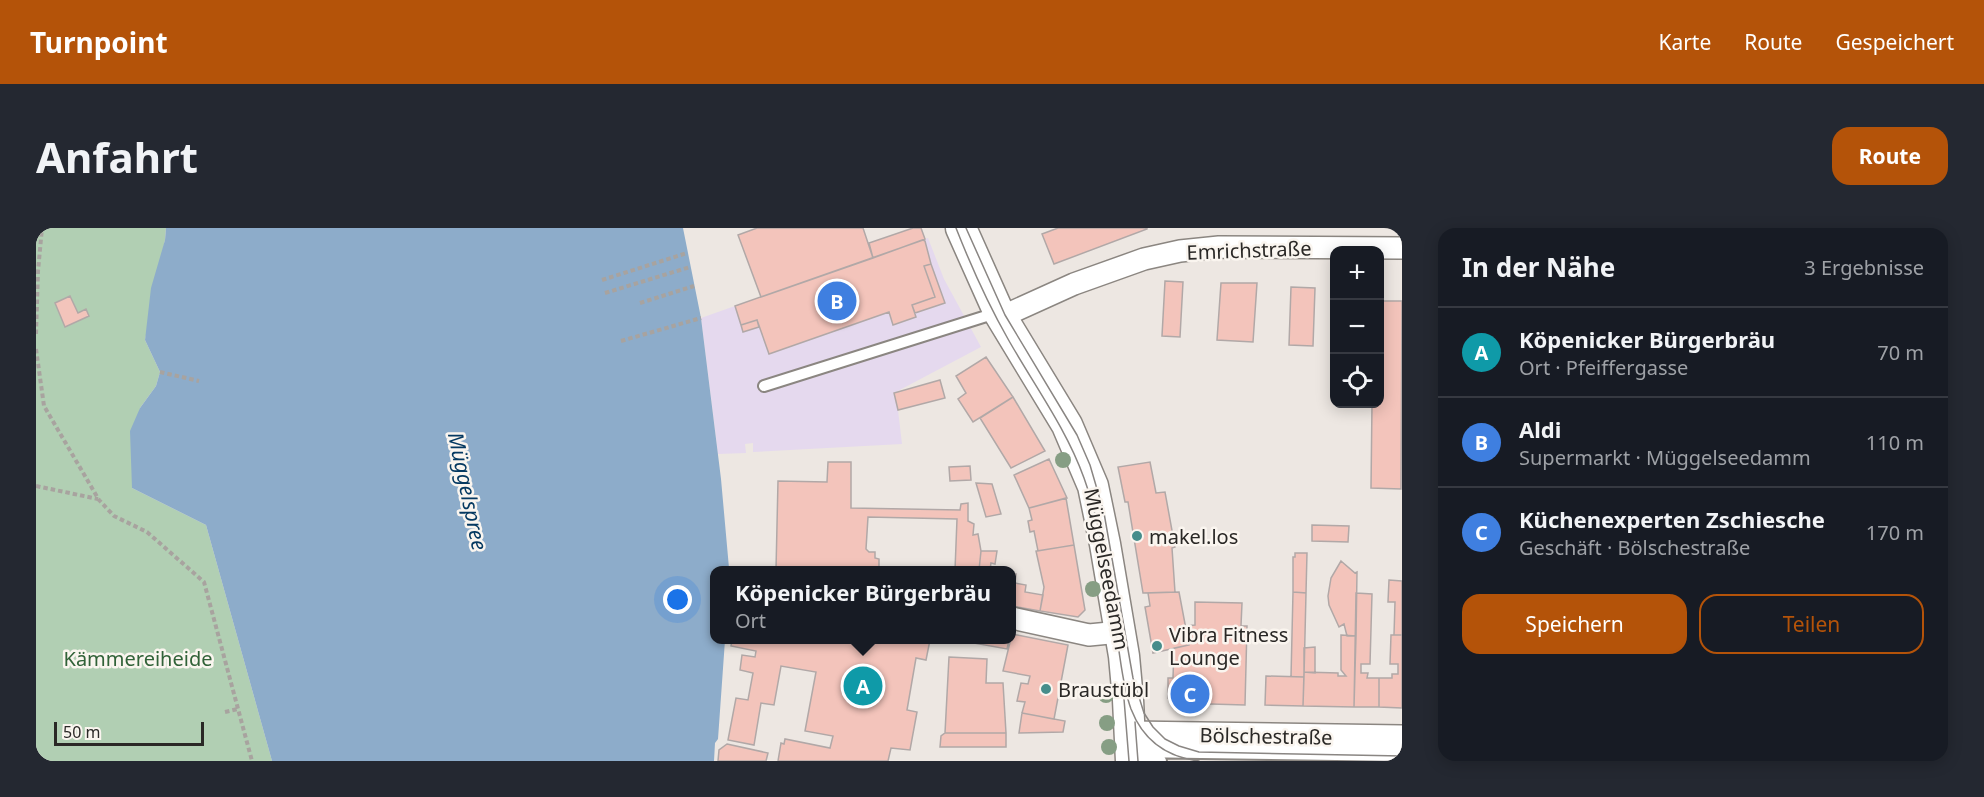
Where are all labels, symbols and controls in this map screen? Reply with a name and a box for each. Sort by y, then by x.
text: Turnpoint [30,23,168,61]
text: Karte [1658,28,1711,56]
text: Route [1744,28,1802,56]
text: Gespeichert [1835,28,1954,56]
button: Route [1832,127,1948,185]
text: Anfahrt [36,128,198,185]
street label: Emrichstraße [1186,234,1312,266]
map controls [1330,246,1384,408]
button: + [1330,246,1384,300]
text: In der Nähe [1462,249,1615,285]
text: 3 Ergebnisse [1804,254,1924,281]
pin: B [818,278,856,324]
button: − [1330,300,1384,354]
text: Köpenicker Bürgerbräu [1519,324,1775,354]
text: A [1475,339,1488,366]
text: 70 m [1877,339,1924,366]
button: locate [1330,354,1384,408]
text: Ort · Pfeiffergasse [1519,354,1688,381]
text: Aldi [1519,414,1561,444]
water label: Müggelspree [442,429,494,553]
text: B [1475,429,1488,456]
text: 110 m [1866,429,1924,456]
text: Supermarkt · Müggelseedamm [1519,444,1811,471]
street label: Müggelseedamm [1078,486,1136,652]
text: Küchenexperten Zschiesche [1519,504,1825,534]
text: C [1475,519,1488,546]
text: 170 m [1866,519,1924,546]
place label: makel.los [1149,523,1238,550]
marker: makel.los [1130,529,1144,543]
text: Geschäft · Bölschestraße [1519,534,1750,561]
popup [710,566,1016,644]
text: Köpenicker Bürgerbräu [735,577,991,607]
your location [663,585,692,614]
button: Speichern [1462,594,1687,654]
button: Teilen [1699,594,1924,654]
text: Ort [735,607,766,634]
place label: Vibra Fitness Lounge [1169,621,1288,671]
marker: Vibra Fitness Lounge [1150,639,1164,653]
park label: Kämmereiheide [64,645,212,672]
pin: A [844,664,882,708]
pin: C [1170,672,1210,716]
place label: Braustübl [1058,676,1149,703]
marker: Braustübl [1039,682,1053,696]
scale bar [54,719,204,746]
text: 50 m [63,721,100,743]
street label: Bölschestraße [1199,721,1333,751]

